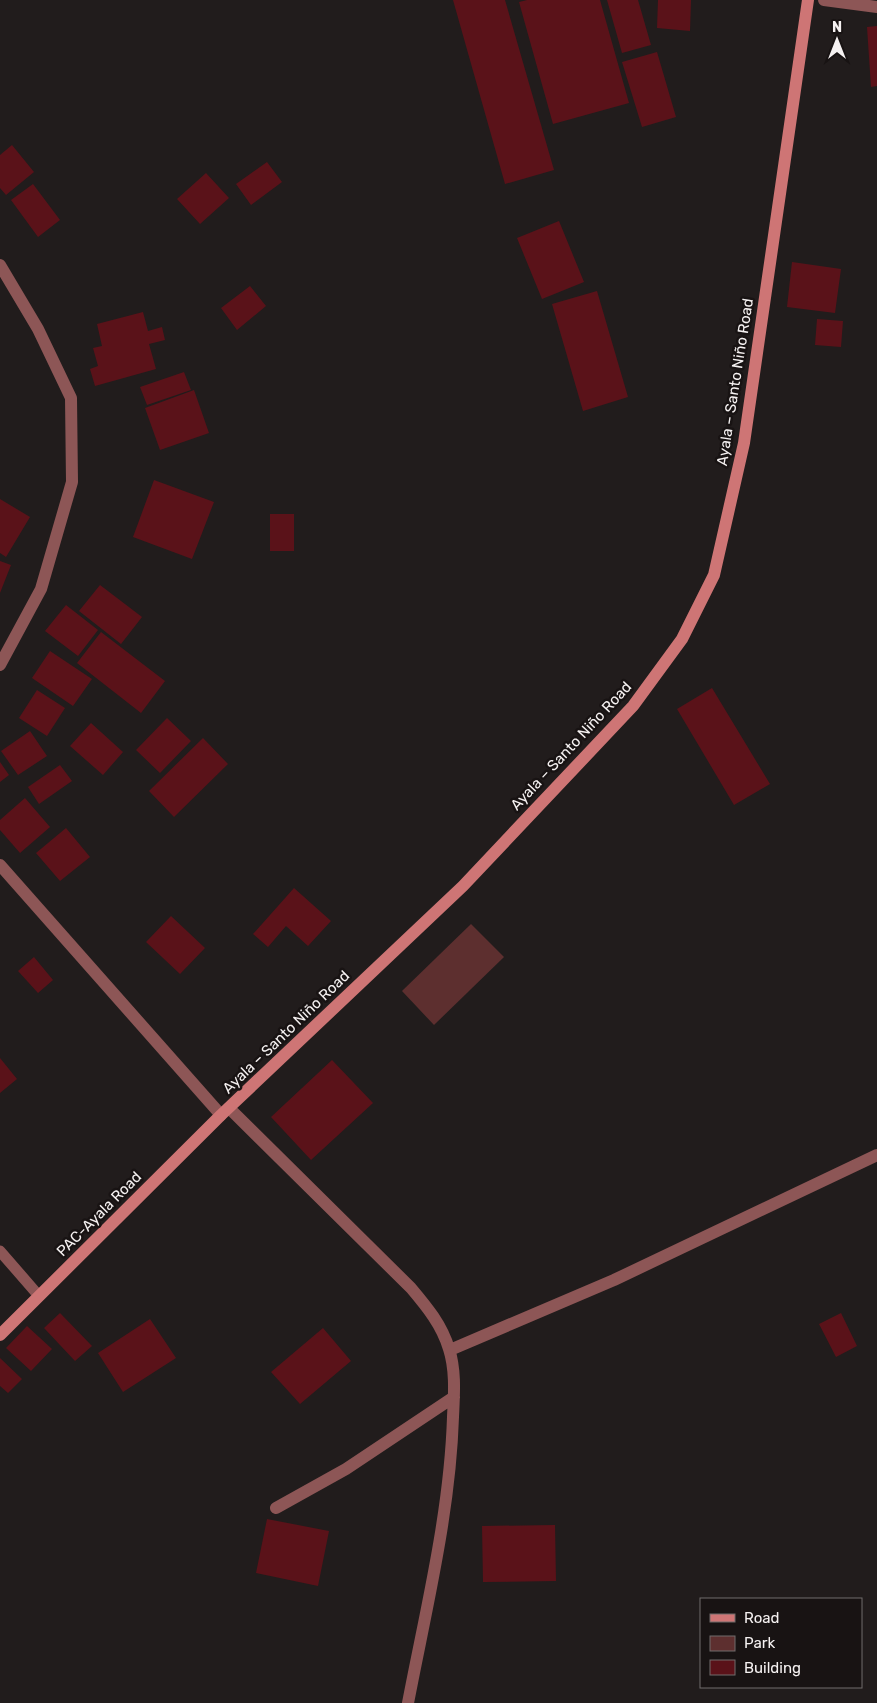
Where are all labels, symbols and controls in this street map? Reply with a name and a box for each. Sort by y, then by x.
north arrow [812,15,862,65]
text: N [832,19,842,36]
street label: Ayala – Santo Niño Road [713,297,757,467]
street label: Ayala – Santo Niño Road [507,678,635,814]
street label: Ayala – Santo Niño Road [219,967,353,1097]
street label: PAC-Ayala Road [53,1168,145,1260]
legend [700,1598,862,1688]
text: Road [744,1609,780,1627]
text: Park [744,1634,775,1652]
text: Building [744,1659,801,1677]

